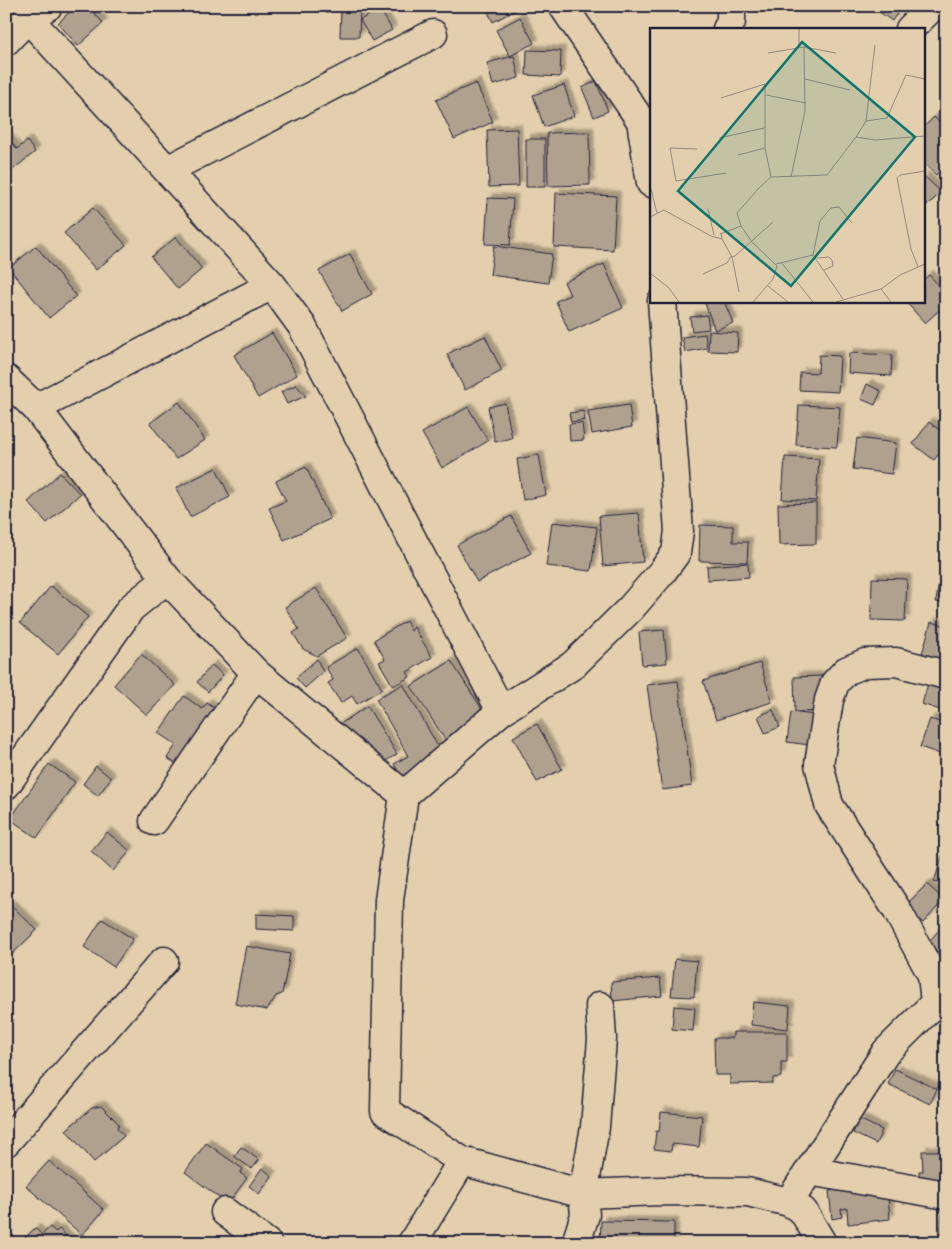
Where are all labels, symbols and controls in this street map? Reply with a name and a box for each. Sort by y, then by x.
inset map [650,28,924,302]

